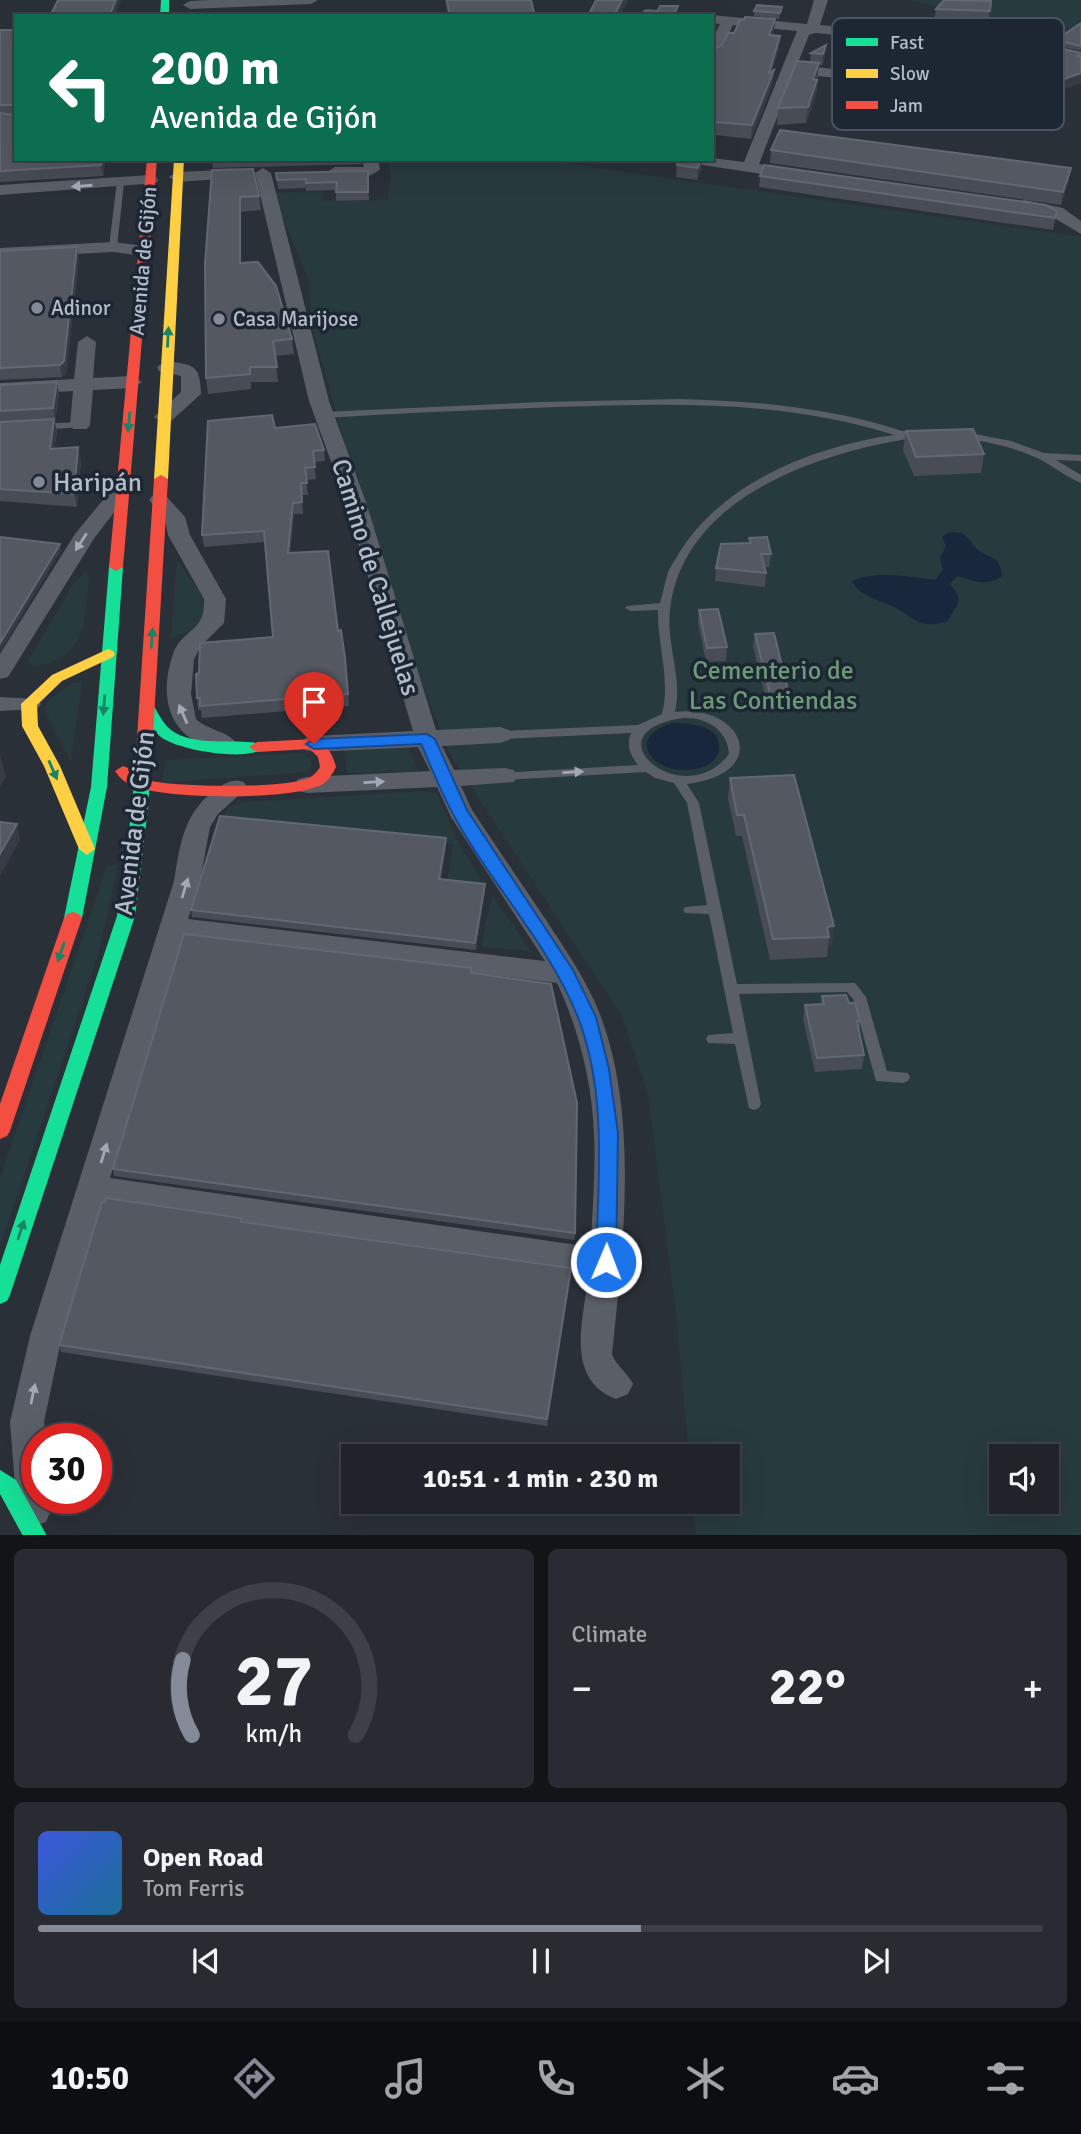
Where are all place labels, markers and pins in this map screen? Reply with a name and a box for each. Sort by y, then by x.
place label: Adinor [51,295,111,321]
marker: Adinor [29,300,45,316]
place label: Casa Marijose [233,306,358,332]
marker: Casa Marijose [211,311,227,327]
place label: Haripán [53,467,142,499]
marker: Haripán [31,474,47,490]
pin [284,672,344,744]

